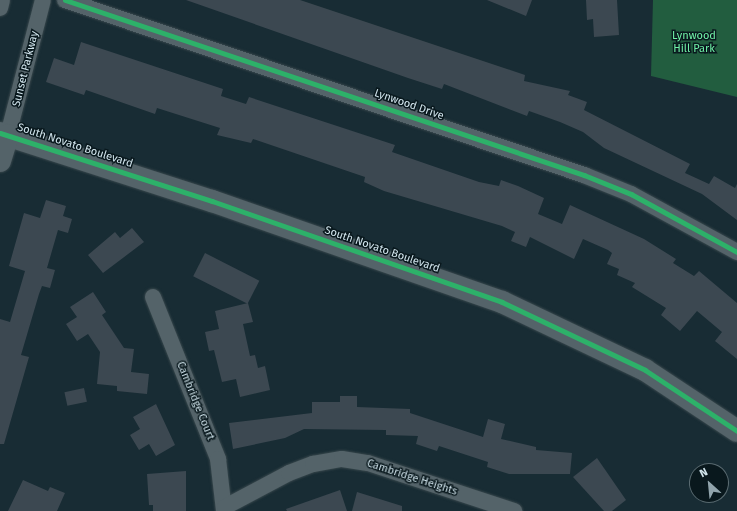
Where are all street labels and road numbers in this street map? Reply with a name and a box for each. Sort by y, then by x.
street label: Sunset Parkway [10,30,42,108]
street label: Lynwood Drive [373,87,445,123]
street label: South Novato Boulevard [16,121,134,171]
street label: South Novato Boulevard [323,224,441,276]
street label: Cambridge Court [173,360,217,442]
street label: Cambridge Heights [365,457,459,499]

